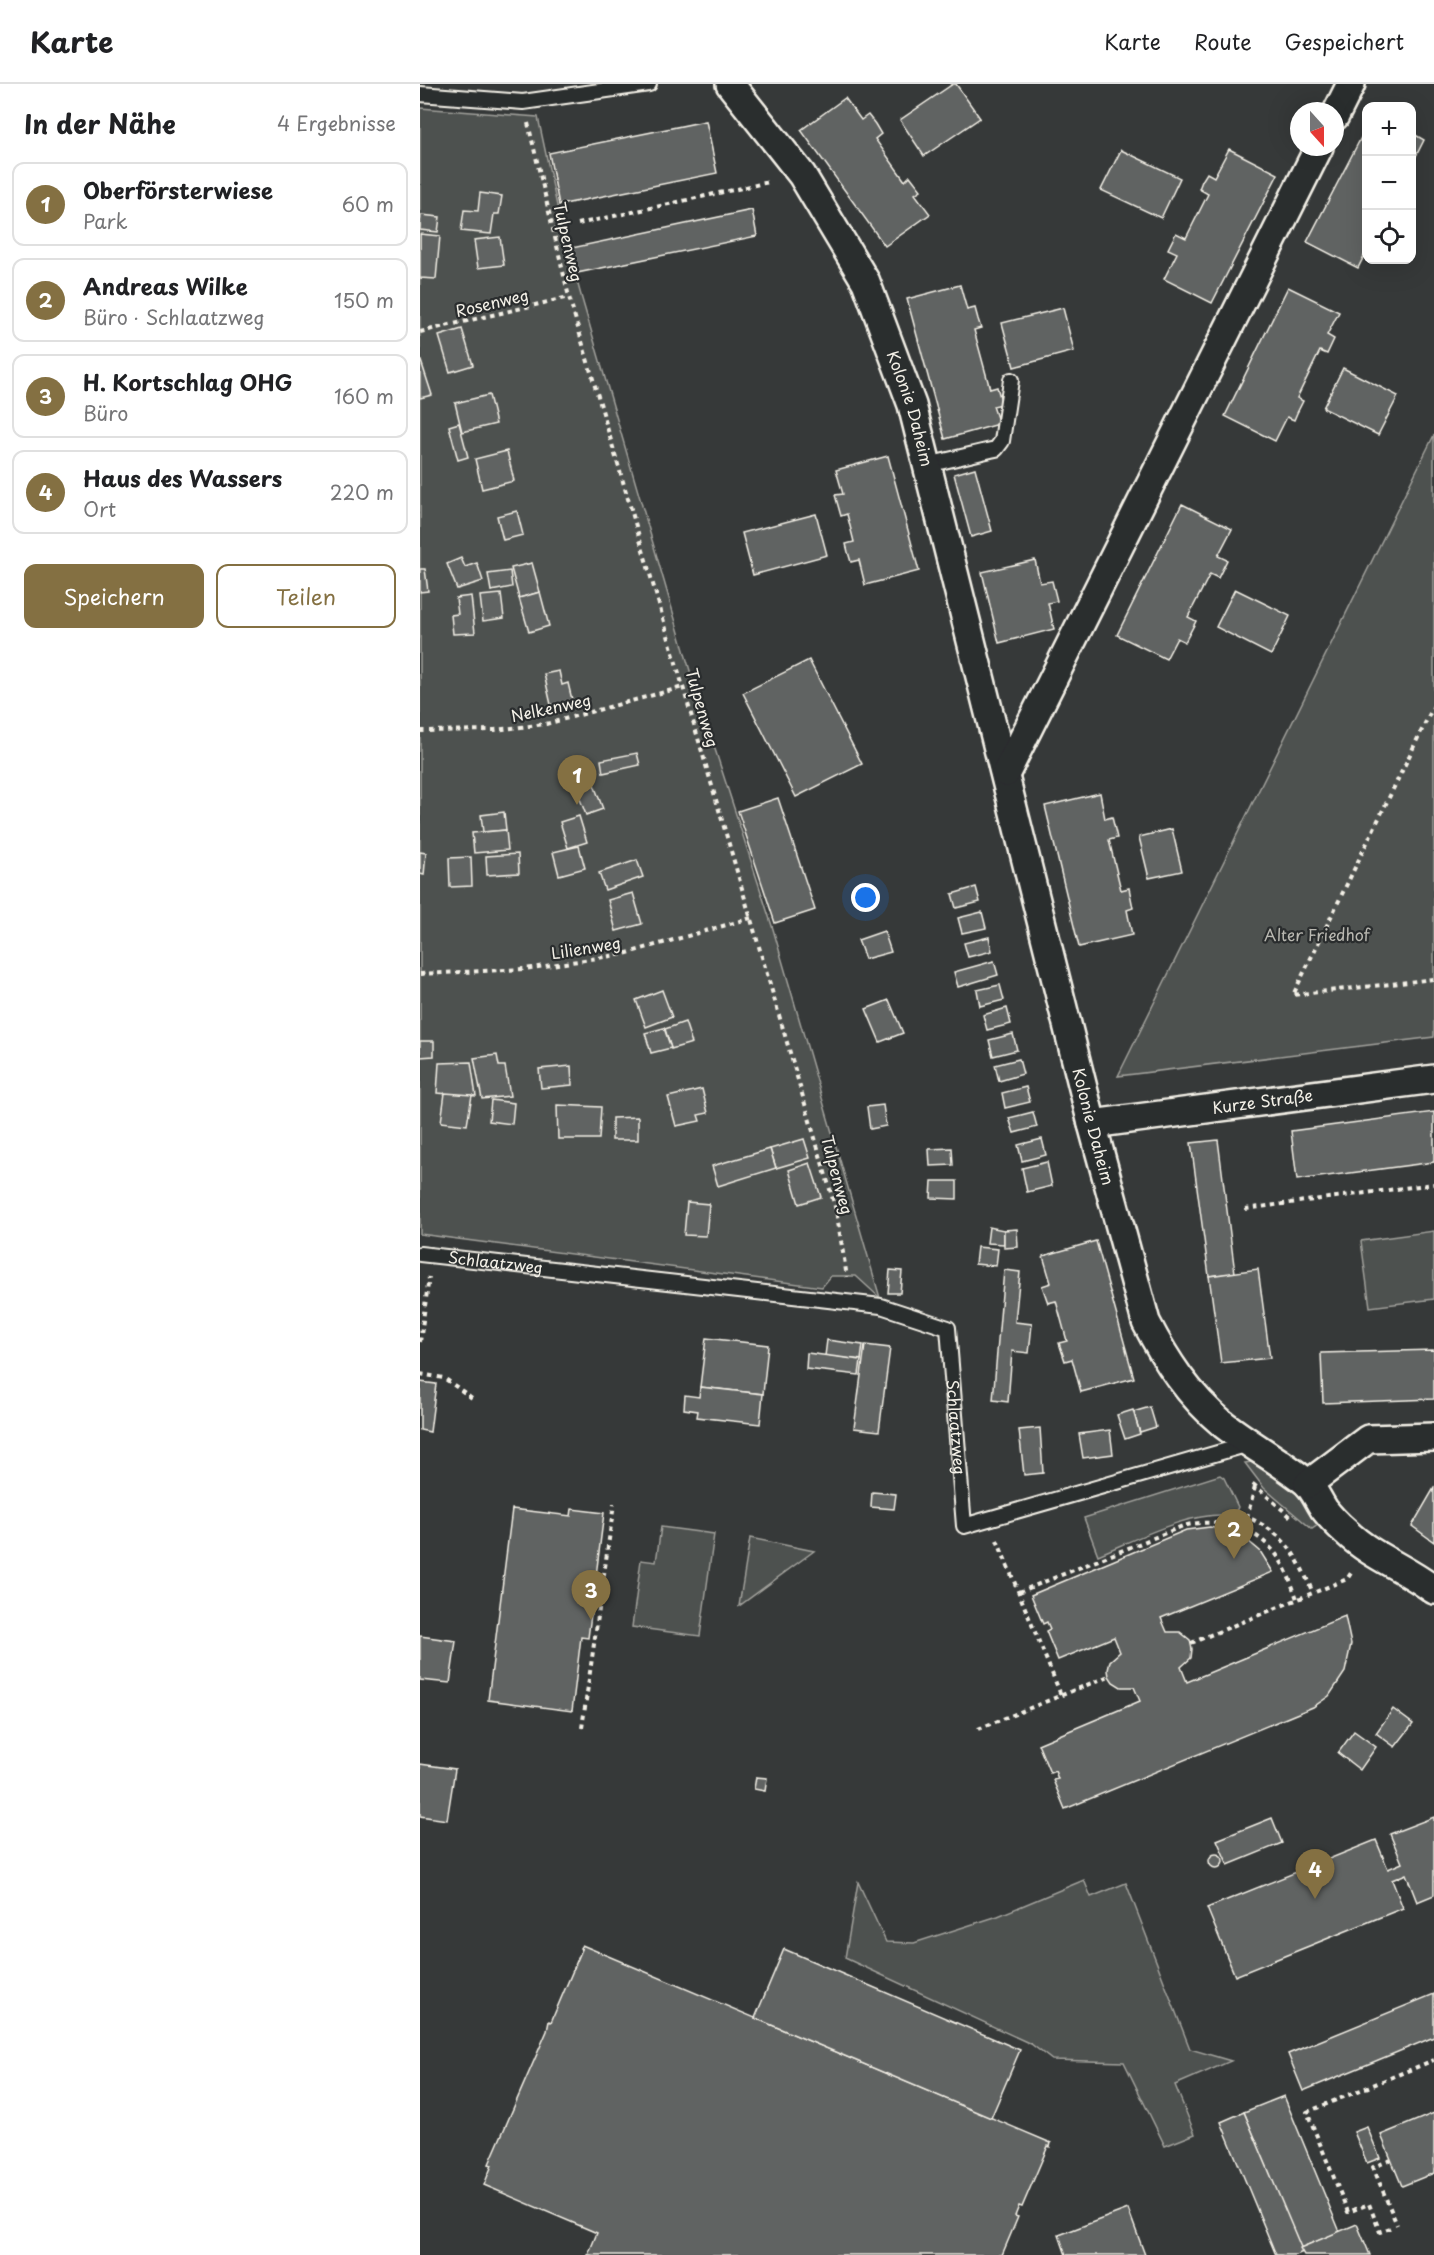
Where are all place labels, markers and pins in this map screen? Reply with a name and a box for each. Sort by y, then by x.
pin: 1 [558,756,596,805]
pin: 2 [1214,1510,1254,1559]
pin: 3 [572,1570,610,1620]
pin: 4 [1296,1850,1334,1899]

